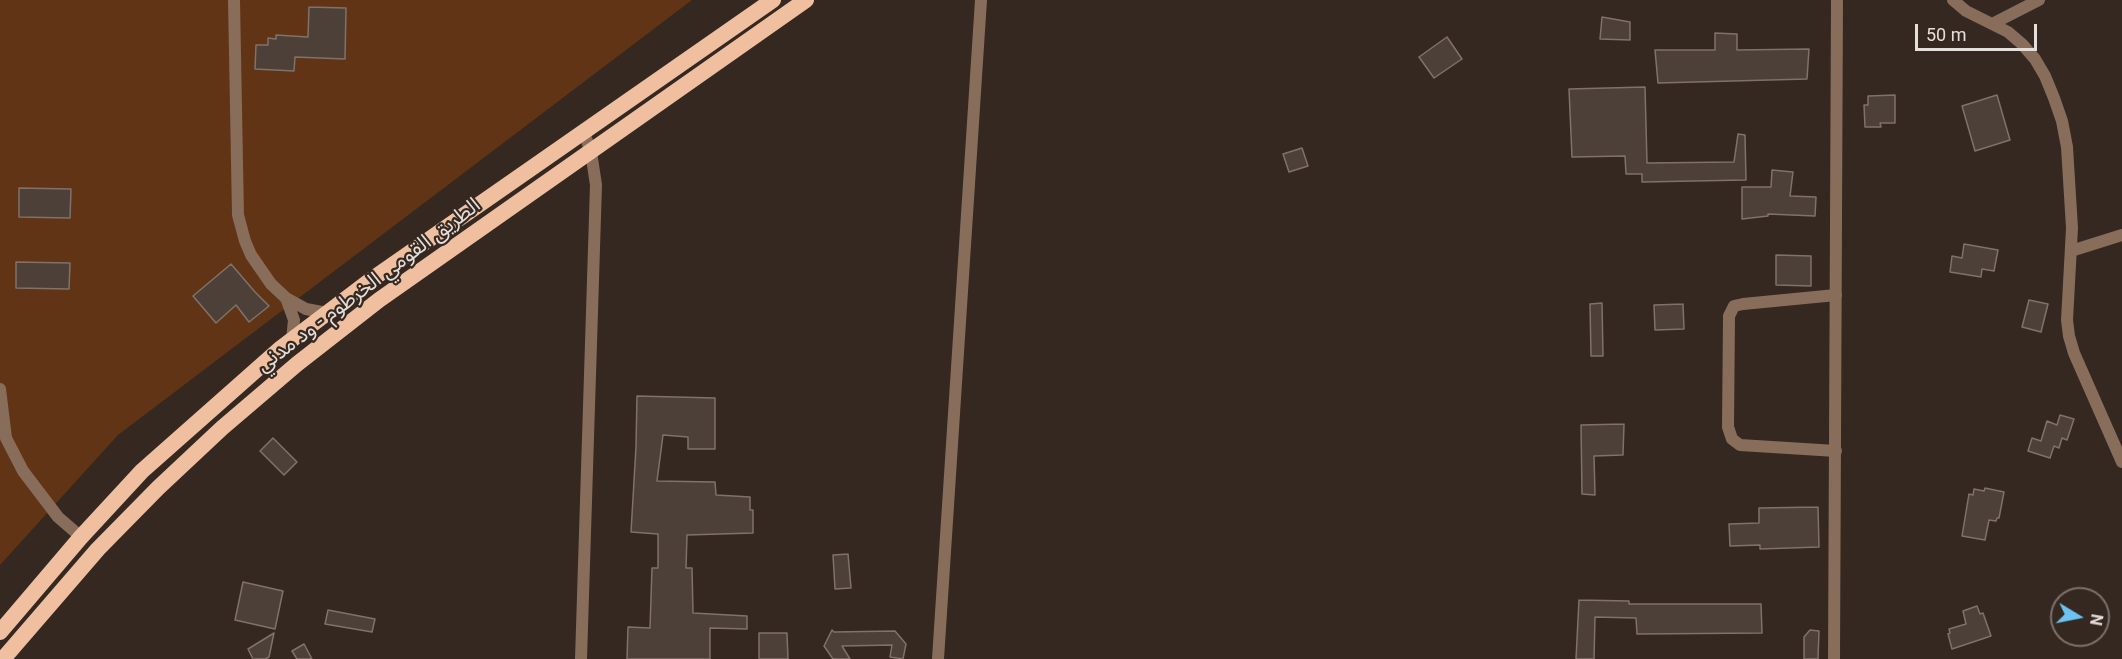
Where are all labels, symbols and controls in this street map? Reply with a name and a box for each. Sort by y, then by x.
scale bar [1918,12,2040,50]
text: 50 m [1926,24,1966,45]
street label: الطريق القومي الخرطوم - ود مدني [252,194,486,378]
north arrow [2050,587,2110,647]
text: N [2086,613,2107,627]

